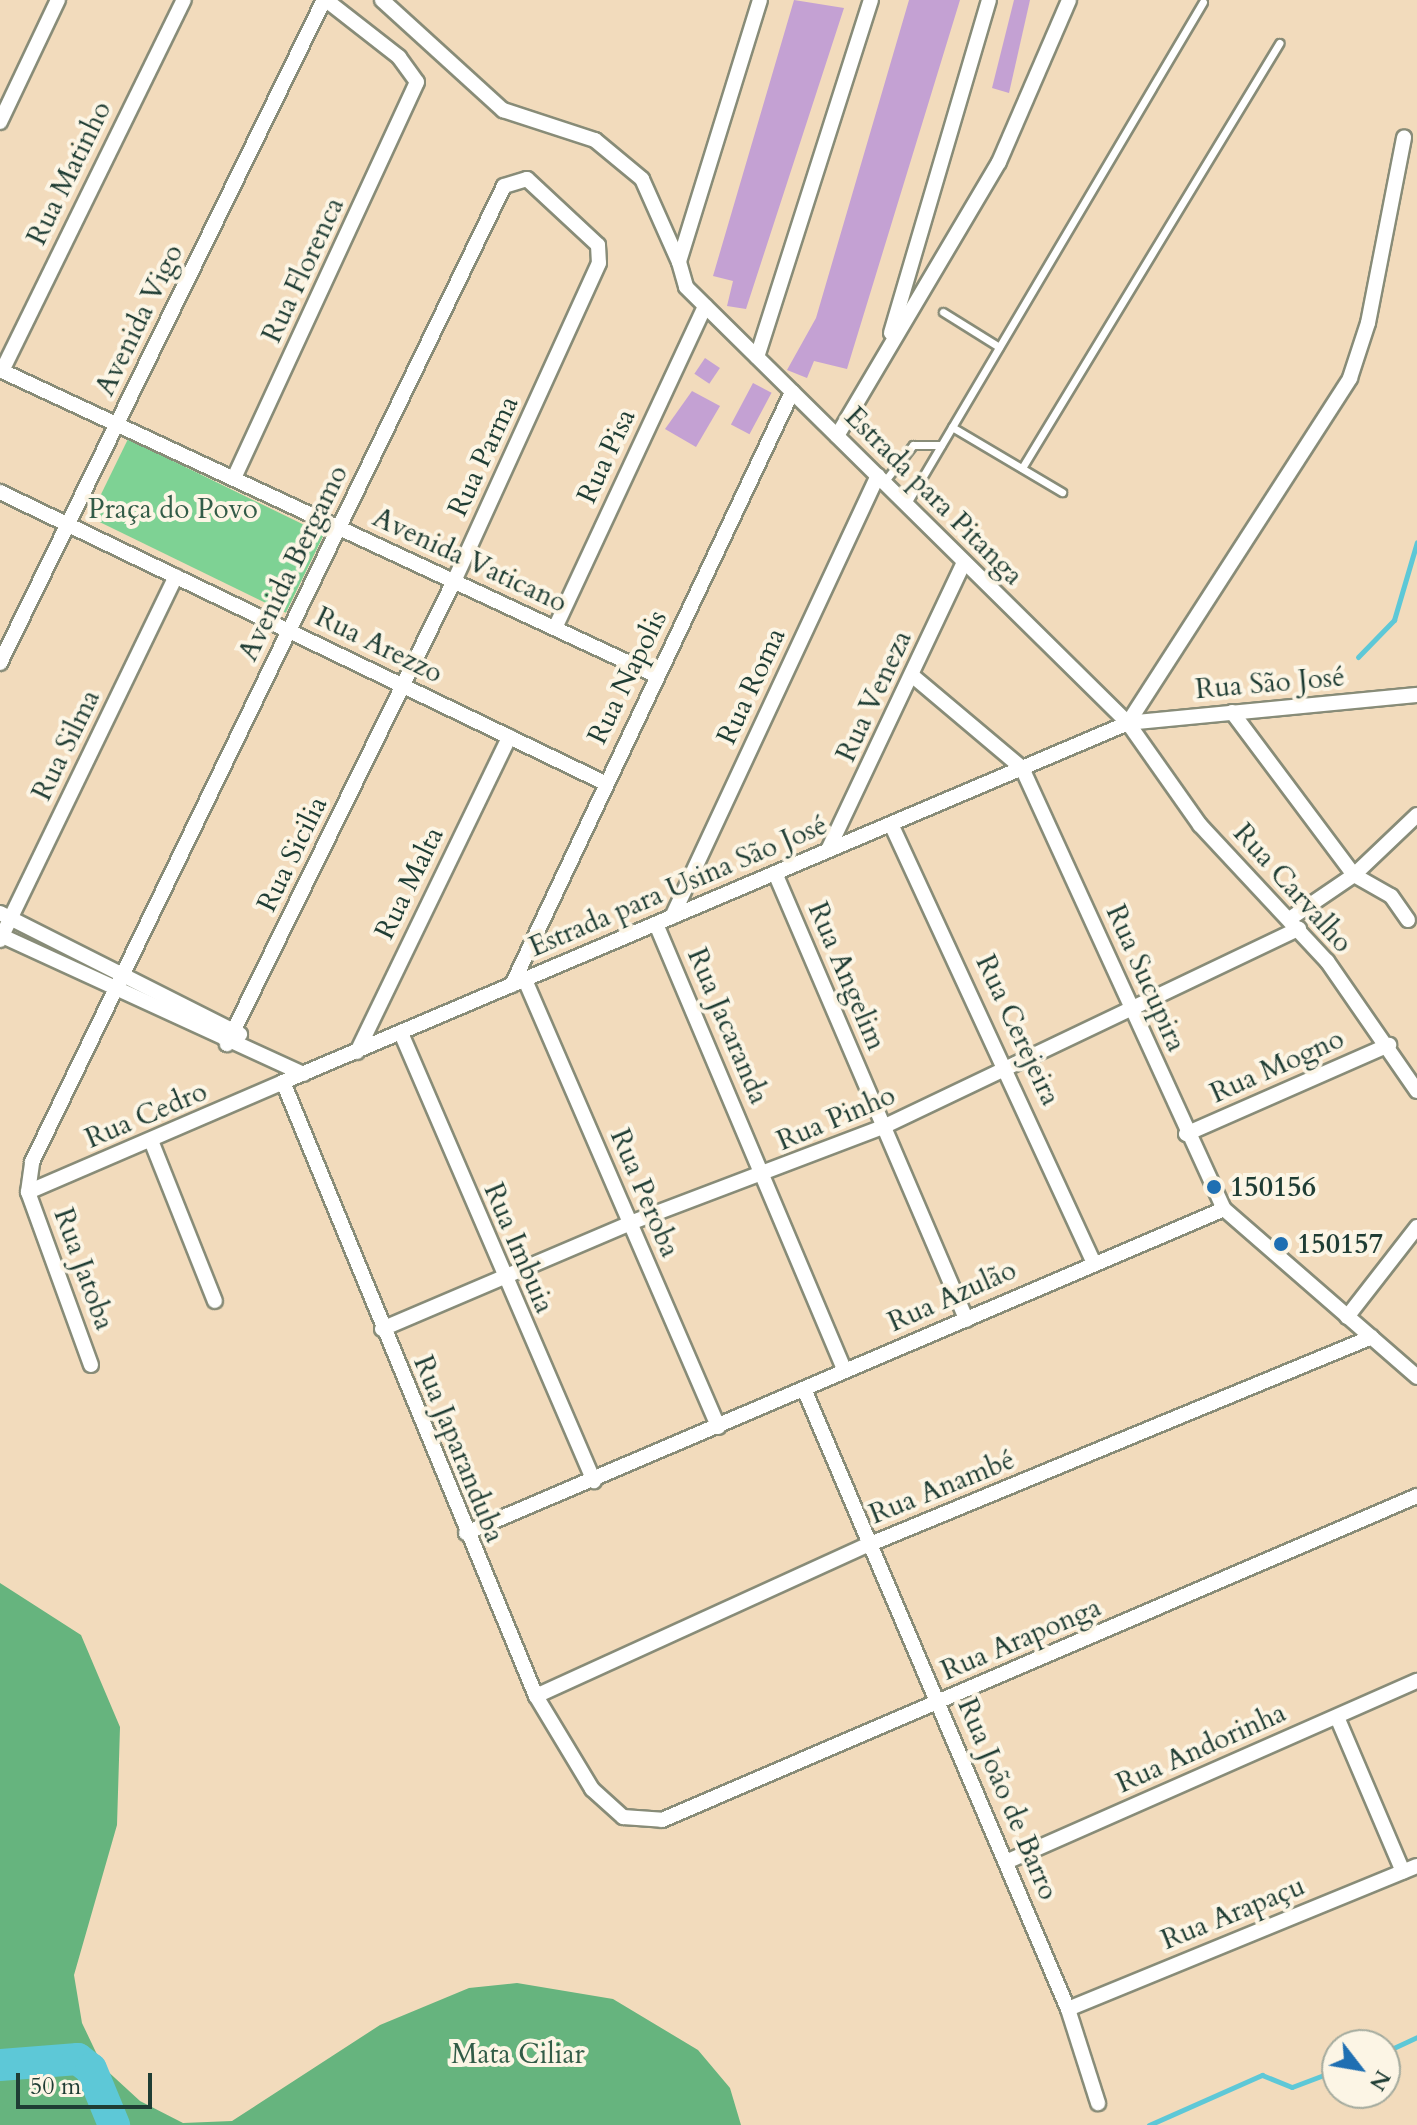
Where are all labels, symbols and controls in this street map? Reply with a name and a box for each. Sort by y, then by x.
street label: Rua Matinho [20,96,118,250]
street label: Rua Florenca [255,192,351,348]
street label: Avenida Vigo [88,239,190,401]
street label: Rua Parma [441,390,525,522]
street label: Estrada para Pitanga [838,400,1030,592]
street label: Rua Pisa [570,403,642,509]
street label: Avenida Bergamo [231,460,355,666]
park label: Praça do Povo [88,492,258,526]
street label: Avenida Vaticano [368,500,572,620]
street label: Rua Arezzo [310,600,448,690]
street label: Rua Napolis [580,605,674,749]
street label: Rua Roma [709,622,793,750]
street label: Rua Veneza [829,625,919,767]
street label: Rua São José [1194,660,1346,706]
street label: Rua Silma [25,684,107,806]
street label: Rua Sicilia [250,791,334,917]
street label: Estrada para Usina São José [524,808,832,964]
street label: Rua Carvalho [1226,817,1360,959]
street label: Rua Malta [367,821,451,945]
street label: Rua Angelim [801,897,893,1055]
street label: Rua Sucupira [1099,899,1193,1057]
street label: Rua Jacaranda [680,943,776,1109]
street label: Rua Cerejeira [968,949,1068,1111]
street label: Rua Mogno [1205,1022,1349,1110]
street label: Rua Cedro [80,1074,212,1156]
street label: Rua Pinho [772,1078,900,1158]
street label: Rua Peroba [603,1124,687,1262]
place label: 150156 [1230,1170,1316,1204]
street label: Rua Imbuia [477,1178,561,1318]
marker: 150156 [1205,1178,1223,1196]
street label: Rua Jatoba [46,1204,122,1334]
place label: 150157 [1297,1227,1383,1261]
marker: 150157 [1272,1235,1290,1253]
street label: Rua Azulão [883,1253,1021,1339]
street label: Rua Japaranduba [406,1351,512,1547]
street label: Rua Anambé [864,1443,1020,1531]
street label: Rua Araponga [936,1590,1106,1688]
street label: Rua João de Barro [950,1693,1066,1905]
street label: Rua Andorinha [1111,1696,1291,1800]
street label: Rua Arapaçu [1156,1869,1310,1957]
north arrow [1321,2029,1401,2109]
park label: Mata Ciliar [451,2037,585,2071]
scale bar [20,2057,156,2107]
text: N [1362,2064,1398,2096]
text: 50 m [30,2070,81,2103]

